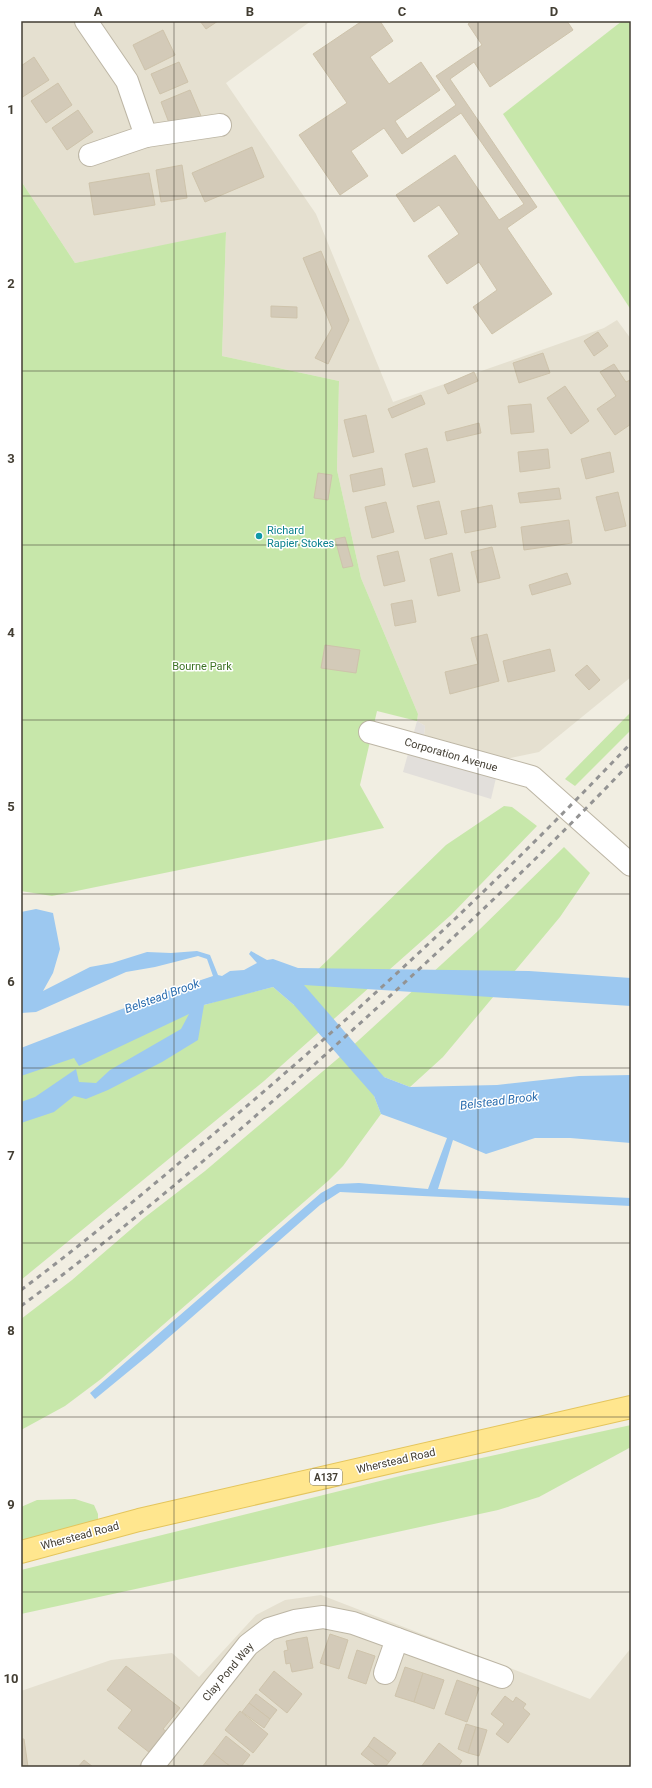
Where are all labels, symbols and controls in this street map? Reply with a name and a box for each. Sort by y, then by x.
text: A [94,4,103,19]
text: B [246,4,254,19]
text: C [398,4,407,19]
text: D [550,4,558,19]
text: 1 [7,102,15,117]
text: 2 [7,276,15,291]
text: 3 [7,451,15,466]
place label: Richard Rapier Stokes [267,524,334,550]
marker: Richard Rapier Stokes [254,531,264,541]
text: 4 [7,625,15,640]
park label: Bourne Park [172,660,232,673]
street label: Corporation Avenue [403,735,499,775]
text: 5 [7,799,15,814]
text: 6 [7,974,15,989]
water label: Belstead Brook [123,976,202,1016]
water label: Belstead Brook [459,1089,540,1113]
text: 7 [7,1148,15,1163]
text: 8 [7,1323,15,1338]
street label: Wherstead Road [355,1446,437,1476]
road number: A137 [310,1469,342,1485]
text: 9 [7,1497,15,1512]
street label: Wherstead Road [39,1519,121,1553]
street label: Clay Pond Way [200,1639,257,1704]
text: 10 [4,1671,18,1686]

